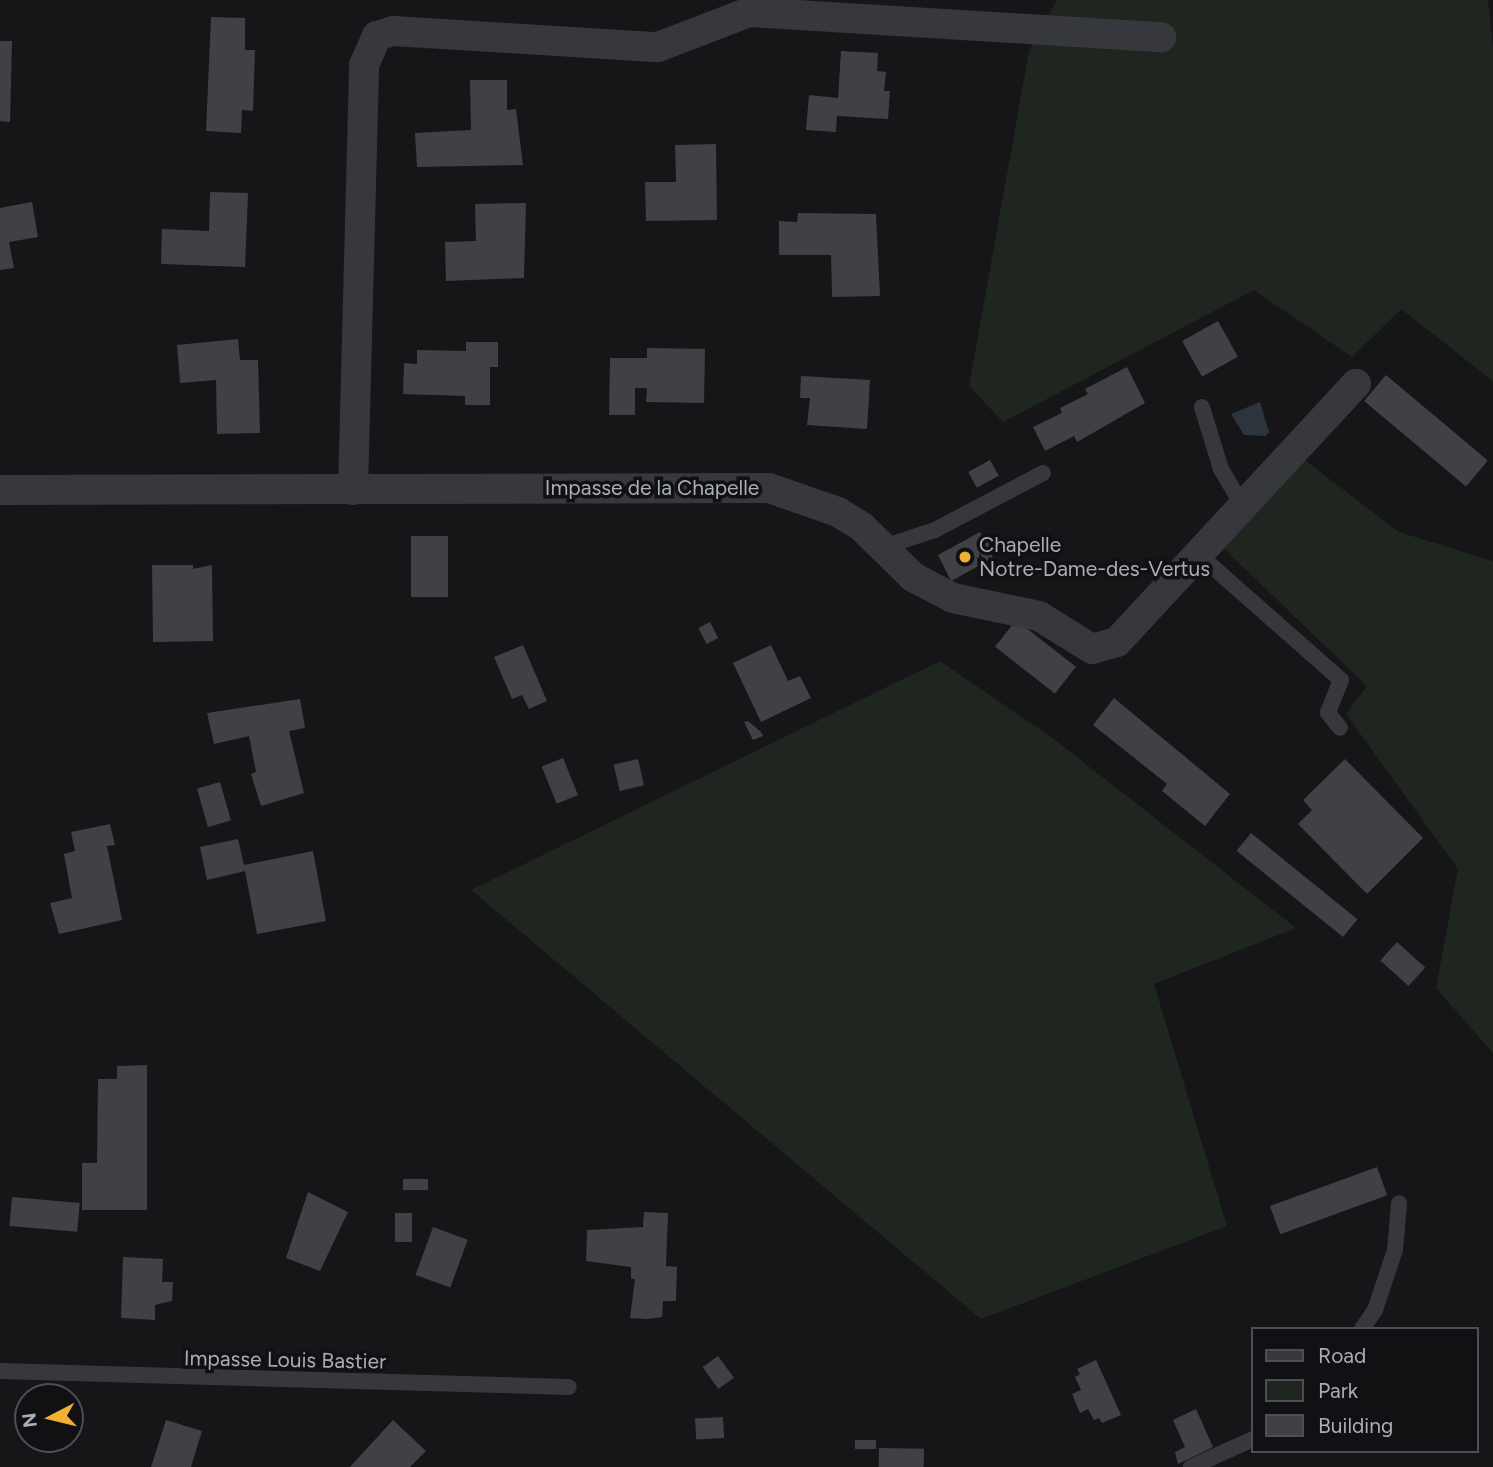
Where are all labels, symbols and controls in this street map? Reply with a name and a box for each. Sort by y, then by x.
street label: Impasse de la Chapelle [545,475,759,501]
place label: Chapelle Notre-Dame-des-Vertus [979,532,1210,582]
marker: Chapelle Notre-Dame-des-Vertus [957,549,973,565]
legend [1252,1327,1479,1453]
text: Road [1318,1343,1366,1368]
street label: Impasse Louis Bastier [184,1346,386,1374]
text: Park [1318,1378,1358,1403]
north arrow [14,1383,84,1453]
text: N [17,1412,42,1429]
text: Building [1318,1413,1393,1438]

